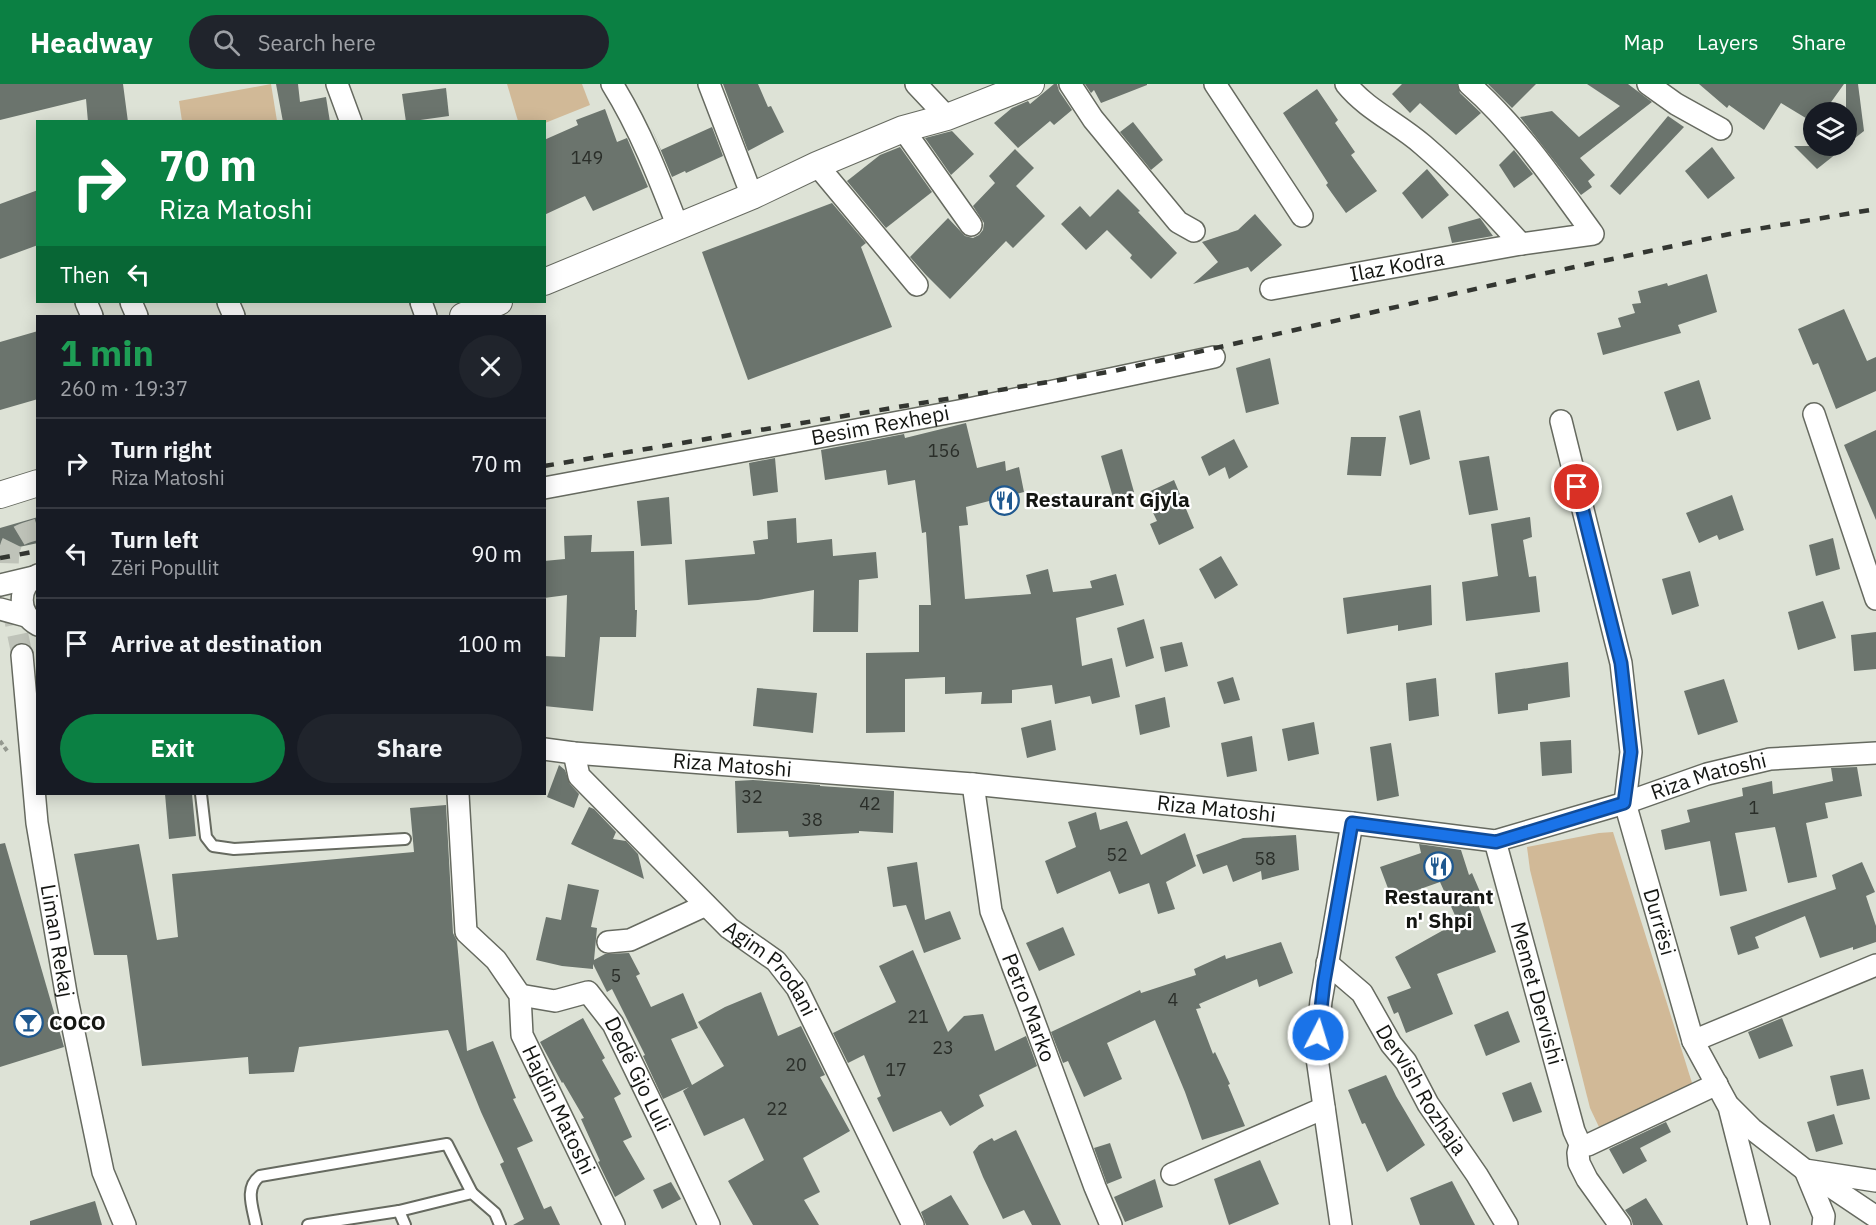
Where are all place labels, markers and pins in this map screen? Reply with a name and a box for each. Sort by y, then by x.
pin [1551,461,1602,512]
restaurant icon: Restaurant Gjyla [988,484,1020,516]
place label: Restaurant Gjyla [1025,485,1190,513]
restaurant icon: Restaurant n' Shpi [1423,850,1455,882]
place label: Restaurant n' Shpi [1384,882,1494,934]
bar icon: COCO [12,1007,44,1039]
place label: COCO [49,1008,106,1036]

